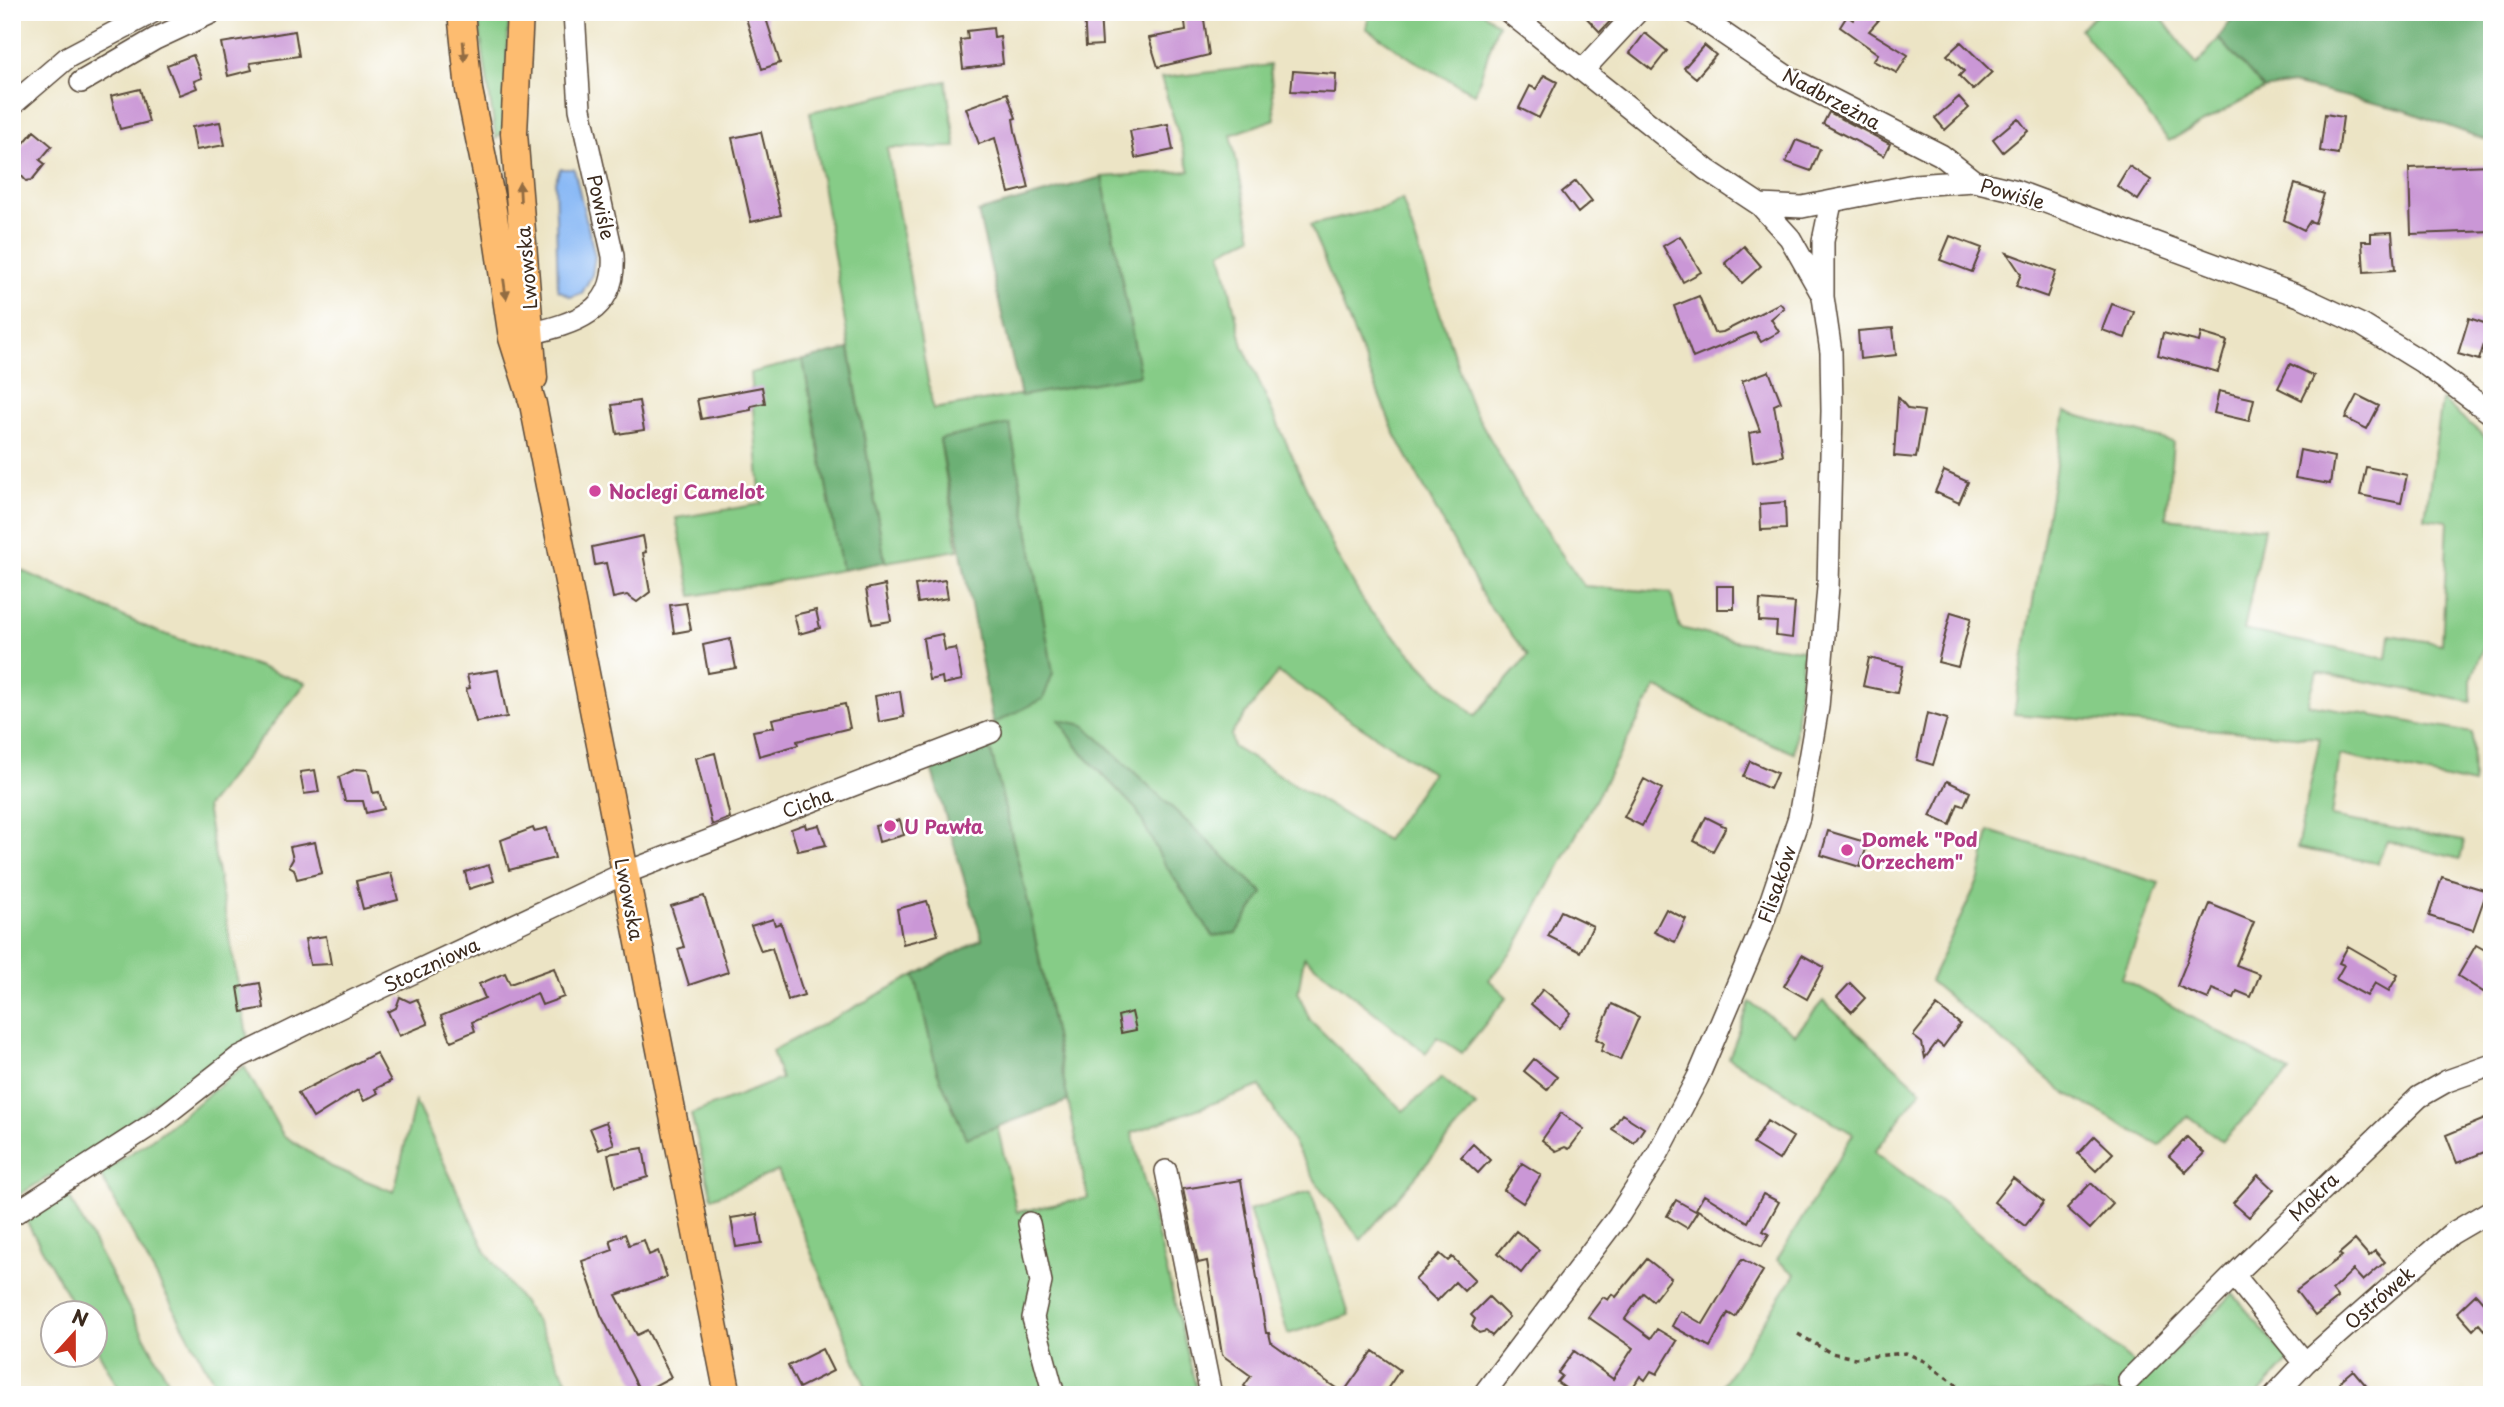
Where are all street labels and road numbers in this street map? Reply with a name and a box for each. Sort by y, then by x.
street label: Nadbrzeżna [1778,60,1886,136]
street label: Powiśle [1977,170,2049,216]
street label: Powiśle [581,172,623,242]
street label: Lwowska [508,225,544,311]
street label: Cicha [778,780,837,824]
street label: Flisaków [1750,841,1802,926]
street label: Lwowska [608,855,652,943]
street label: Stoczniowa [378,930,484,998]
street label: Mokra [2282,1165,2345,1227]
street label: Ostrówek [2338,1259,2420,1335]

